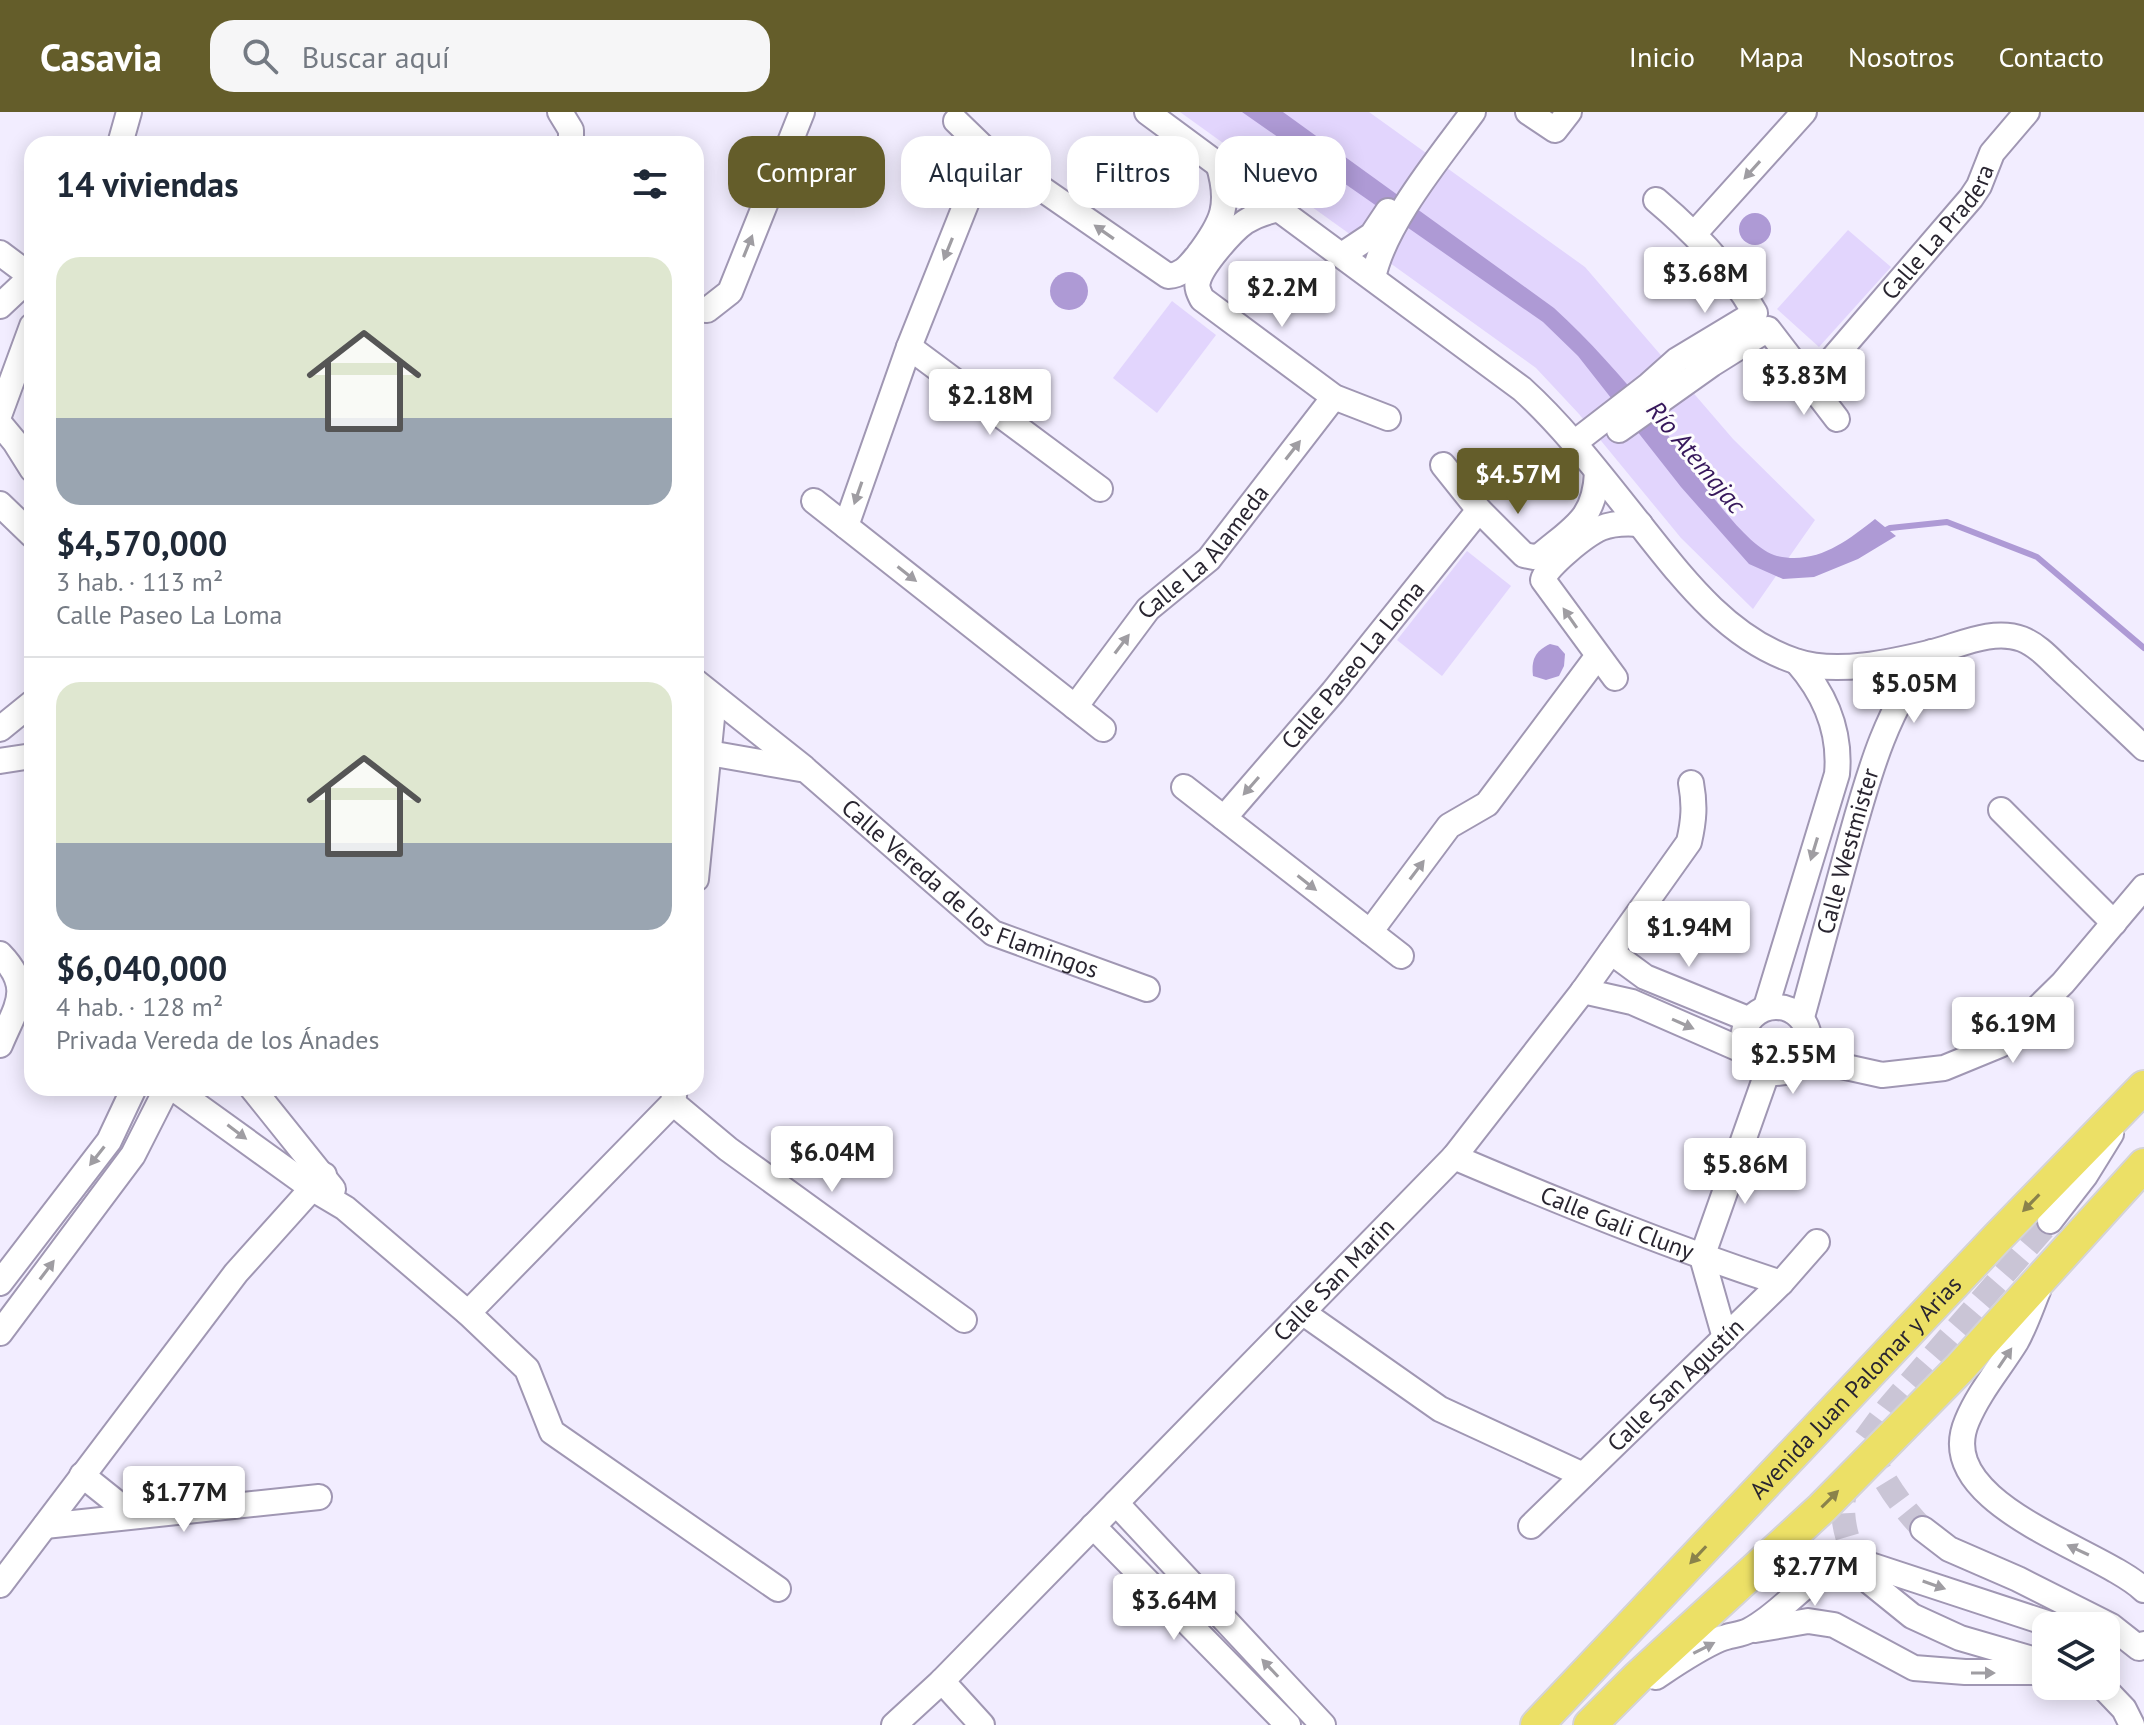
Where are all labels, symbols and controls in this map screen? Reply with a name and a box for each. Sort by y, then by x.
search box [210,20,770,92]
text: Casavia [40,32,162,81]
icon: search [238,34,282,78]
text: Buscar aquí [302,37,450,76]
text: Inicio [1629,38,1695,75]
text: Mapa [1739,38,1804,75]
text: Nosotros [1848,38,1954,75]
text: Contacto [1998,38,2104,75]
chip: Comprar [728,136,885,208]
chip: Alquilar [901,136,1051,208]
chip: Filtros [1067,136,1199,208]
chip: Nuevo [1215,136,1346,208]
street label: Calle La Pradera [1874,160,2001,306]
one-way arrow [1743,161,1761,180]
text: 14 viviendas [56,162,239,206]
icon: filters [628,162,672,206]
one-way arrow [1094,224,1115,239]
one-way arrow [742,234,755,258]
one-way arrow [941,237,954,261]
pin: $3.68M [1640,247,1770,315]
text: $3.68M [1662,256,1748,289]
pin: $2.2M [1226,261,1338,329]
text: $2.2M [1246,270,1318,303]
icon: home [292,309,436,453]
pin: $3.83M [1739,349,1869,417]
text: $3.83M [1761,358,1847,391]
pin: $2.18M [925,369,1055,437]
text: $2.18M [947,378,1033,411]
water label: Río Atemajac [1640,393,1754,521]
one-way arrow [1285,440,1301,460]
pin: $4.57M [1453,448,1583,516]
text: $4.57M [1475,457,1561,490]
street label: Calle La Alameda [1130,478,1275,625]
one-way arrow [851,481,863,505]
text: $4,570,000 [56,521,227,565]
text: 3 hab. · 113 m² [56,565,223,598]
one-way arrow [897,566,917,582]
street label: Calle Paseo La Loma [1274,574,1431,756]
text: Calle Paseo La Loma [56,598,283,631]
one-way arrow [1563,608,1578,629]
one-way arrow [1114,633,1130,655]
pin: $5.05M [1849,657,1979,725]
text: $5.05M [1871,666,1957,699]
icon: home [292,734,436,878]
street label: Calle Westmister [1809,764,1886,938]
one-way arrow [1243,776,1260,796]
street label: Calle Vereda de los Flamingos [835,792,1103,985]
one-way arrow [1807,837,1820,861]
one-way arrow [1408,859,1424,880]
one-way arrow [1297,874,1317,890]
pin: $1.94M [1624,901,1754,969]
text: $1.94M [1646,910,1732,943]
text: $6,040,000 [56,946,227,990]
text: 4 hab. · 128 m² [56,990,223,1023]
pin: $6.19M [1948,997,2078,1065]
text: $6.19M [1970,1006,2056,1039]
one-way arrow [1671,1018,1695,1031]
text: Privada Vereda de los Ánades [56,1023,379,1056]
pin: $2.55M [1728,1028,1858,1096]
text: $2.55M [1750,1037,1836,1070]
one-way arrow [227,1124,248,1140]
pin: $6.04M [767,1126,897,1194]
text: $6.04M [789,1135,875,1168]
pin: $5.86M [1680,1138,1810,1206]
one-way arrow [90,1146,106,1166]
text: $5.86M [1702,1147,1788,1180]
street label: Calle Gali Cluny [1536,1179,1698,1267]
one-way arrow [2022,1193,2041,1212]
street label: Calle San Marin [1266,1211,1401,1348]
one-way arrow [38,1260,54,1281]
street label: Avenida Juan Palomar y Arias [1743,1269,1968,1505]
street label: Calle San Agustín [1601,1311,1750,1458]
one-way arrow [1997,1348,2012,1369]
pin: $1.77M [119,1466,249,1534]
text: $1.77M [141,1475,227,1508]
one-way arrow [1821,1490,1839,1509]
pin: $2.77M [1750,1540,1880,1608]
one-way arrow [2066,1543,2089,1557]
one-way arrow [1690,1545,1708,1564]
text: $2.77M [1772,1549,1858,1582]
pin: $3.64M [1109,1574,1239,1642]
one-way arrow [1922,1579,1946,1591]
text: $3.64M [1131,1583,1217,1616]
map controls [2032,1612,2120,1700]
button: layers [2032,1612,2120,1700]
one-way arrow [1692,1641,1715,1654]
one-way arrow [1261,1659,1280,1678]
one-way arrow [1971,1667,1996,1679]

